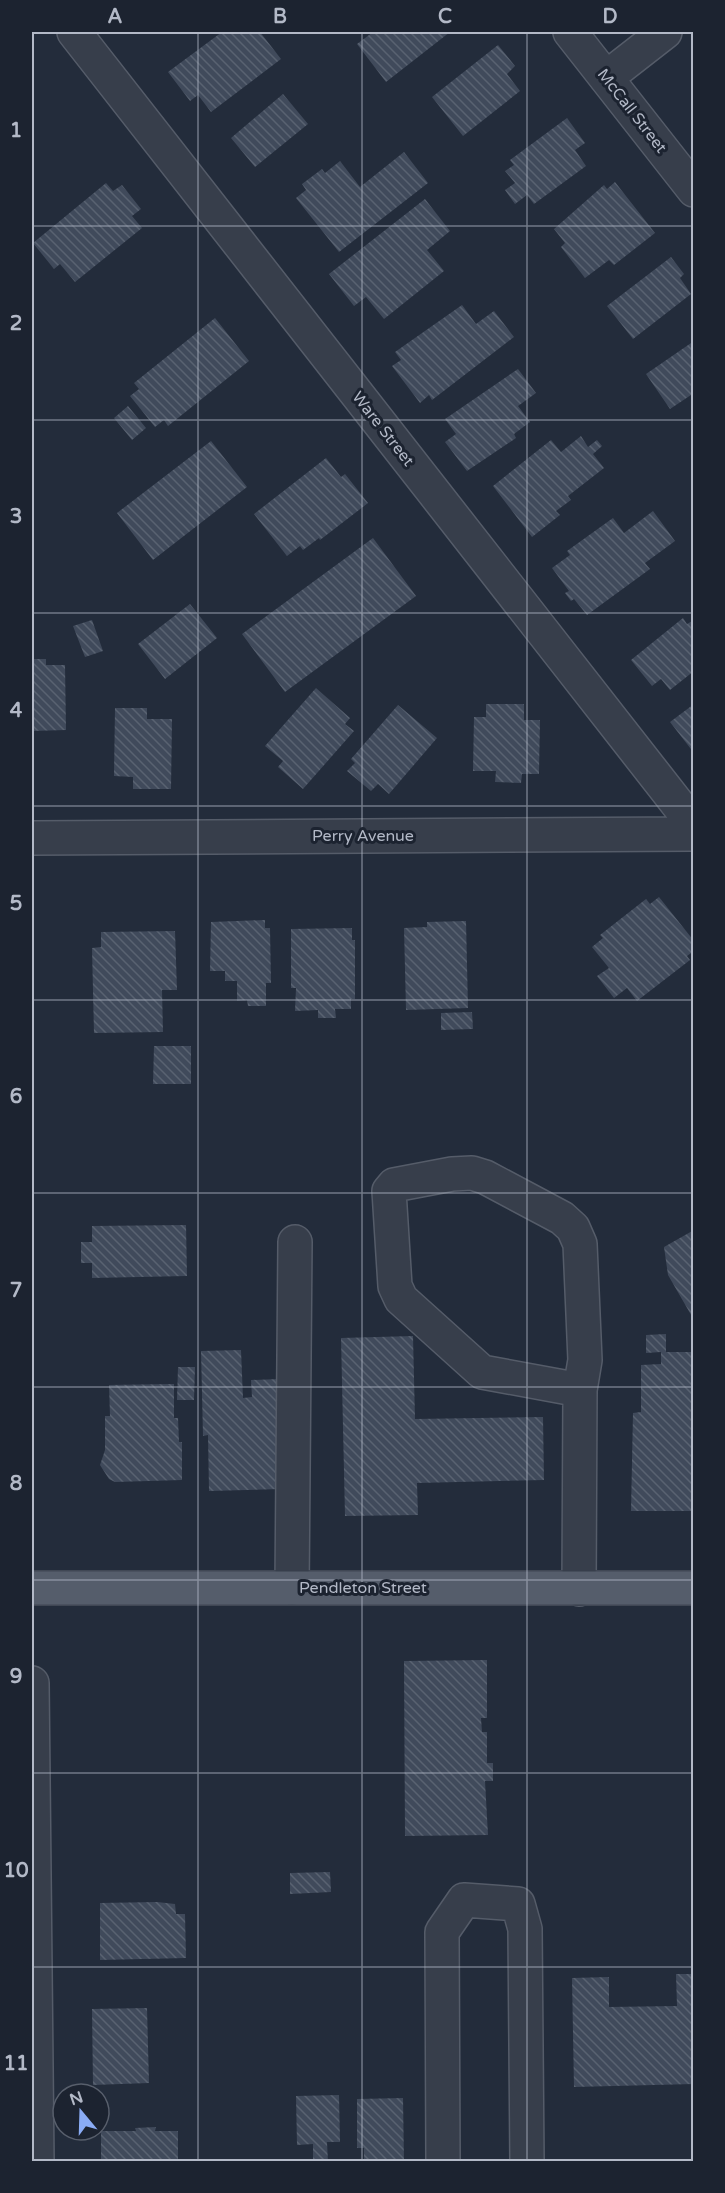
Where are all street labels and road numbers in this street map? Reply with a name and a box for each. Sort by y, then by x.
street label: McCall Street [593,65,671,157]
street label: Ware Street [348,388,418,470]
street label: Perry Avenue [312,826,414,846]
street label: Pendleton Street [299,1578,427,1598]

